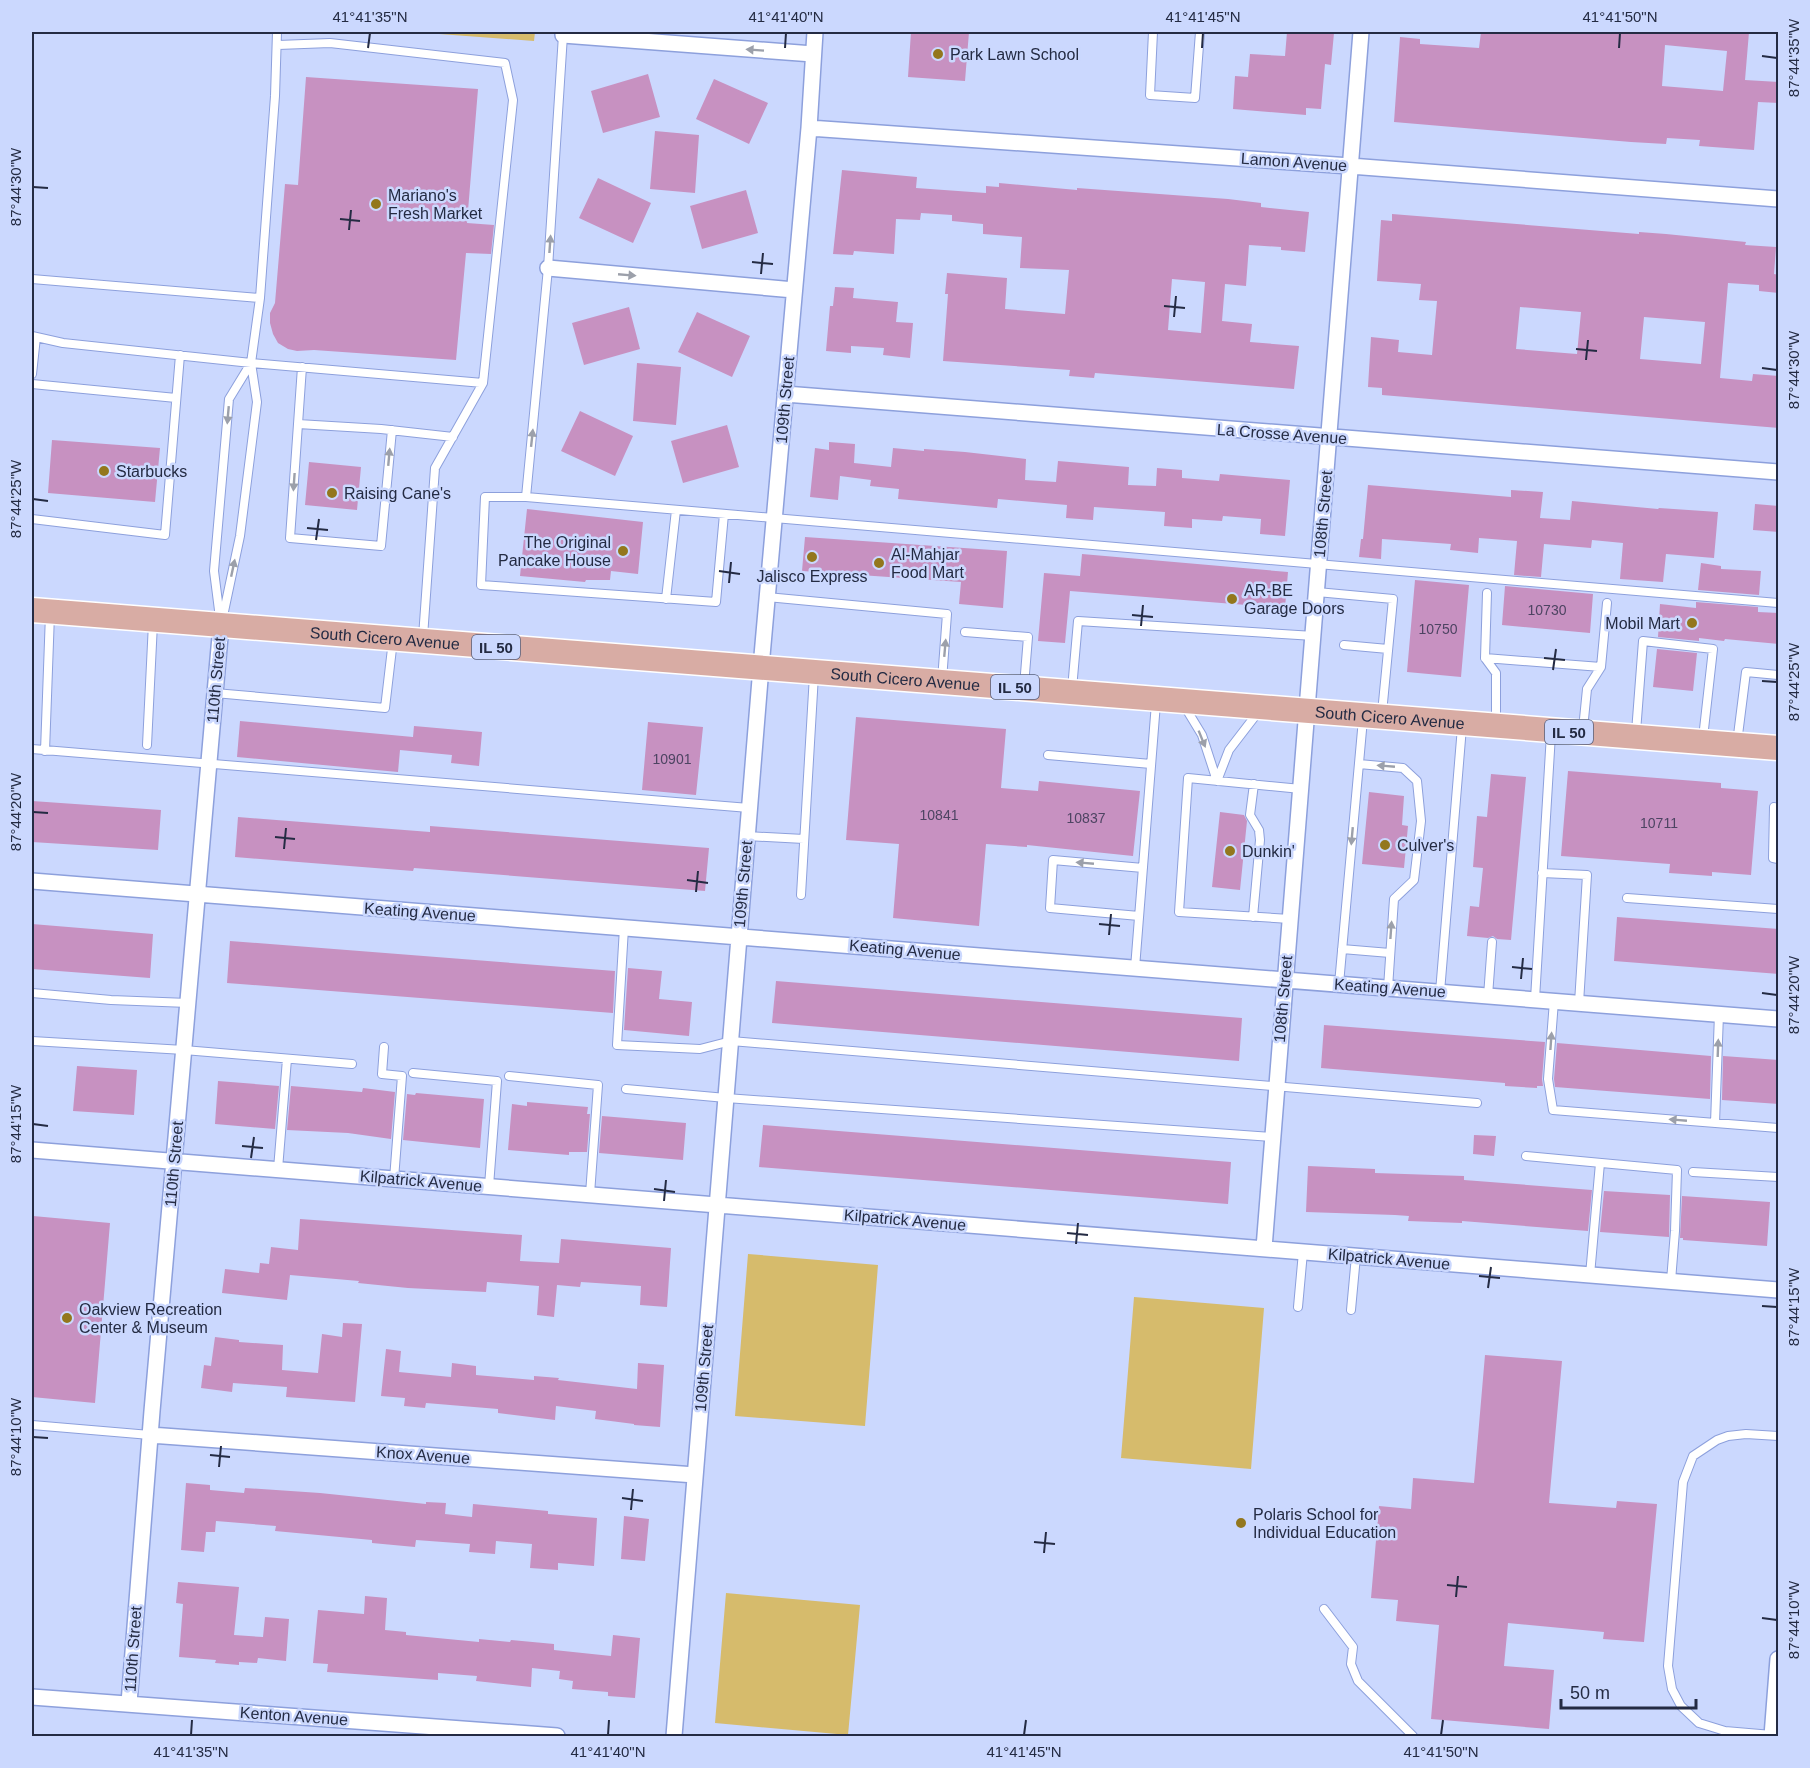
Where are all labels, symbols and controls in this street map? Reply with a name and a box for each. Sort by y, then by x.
text: 41°41'35"N [332,8,408,25]
text: 41°41'40"N [748,8,824,25]
text: 41°41'45"N [1165,8,1241,25]
text: 41°41'50"N [1582,8,1658,25]
text: 87°44'35"W [1785,18,1802,97]
one-way arrow [745,45,764,54]
place label: Park Lawn School [950,46,1079,63]
marker: Park Lawn School [931,47,945,61]
text: 87°44'30"W [7,147,24,226]
street label: Lamon Avenue [1240,150,1348,174]
place label: Mariano's Fresh Market [388,187,483,222]
marker: Mariano's Fresh Market [369,197,383,211]
one-way arrow [545,235,554,254]
one-way arrow [618,270,637,280]
text: 87°44'30"W [1785,330,1802,409]
street label: 109th Street [773,355,797,444]
one-way arrow [223,405,232,424]
street label: La Crosse Avenue [1216,421,1348,447]
one-way arrow [527,429,537,448]
one-way arrow [384,448,394,467]
text: 87°44'25"W [7,459,24,538]
place label: Starbucks [116,463,187,480]
marker: Starbucks [97,464,111,478]
street label: 108th Street [1311,469,1335,558]
one-way arrow [289,473,299,492]
place label: Raising Cane's [344,485,451,502]
marker: Raising Cane's [325,486,339,500]
place label: The Original Pancake House [498,534,611,569]
marker: The Original Pancake House [616,544,630,558]
place label: Al-Mahjar Food Mart [891,546,964,581]
marker: Jalisco Express [805,550,819,564]
marker: Al-Mahjar Food Mart [872,556,886,570]
one-way arrow [229,558,238,577]
place label: Jalisco Express [756,568,868,585]
place label: AR-BE Garage Doors [1244,582,1345,617]
marker: AR-BE Garage Doors [1225,592,1239,606]
house number: 10730 [1528,602,1567,618]
place label: Mobil Mart [1605,615,1681,632]
marker: Mobil Mart [1685,616,1699,630]
house number: 10750 [1419,621,1458,637]
street label: South Cicero Avenue [309,624,460,652]
road number: IL 50 [472,635,520,659]
street label: 110th Street [204,636,228,724]
one-way arrow [940,638,949,657]
text: 87°44'25"W [1785,642,1802,721]
street label: South Cicero Avenue [830,665,981,693]
road number: IL 50 [991,675,1039,699]
street label: South Cicero Avenue [1314,703,1465,732]
road number: IL 50 [1545,720,1593,744]
one-way arrow [1198,730,1208,748]
house number: 10901 [653,751,692,767]
one-way arrow [1376,761,1395,771]
text: 87°44'20"W [7,772,24,851]
house number: 10841 [920,807,959,823]
house number: 10837 [1067,810,1106,826]
house number: 10711 [1640,815,1678,831]
one-way arrow [1347,827,1357,846]
place label: Culver's [1397,837,1454,854]
marker: Culver's [1378,838,1392,852]
street label: 109th Street [731,839,755,928]
place label: Dunkin' [1242,843,1295,860]
marker: Dunkin' [1223,844,1237,858]
one-way arrow [1075,858,1094,868]
street label: Keating Avenue [364,900,476,924]
one-way arrow [1387,920,1396,939]
street label: Keating Avenue [849,937,962,963]
street label: 108th Street [1271,954,1295,1043]
text: 87°44'20"W [1785,955,1802,1034]
street label: Keating Avenue [1334,976,1446,1000]
one-way arrow [1546,1032,1556,1051]
one-way arrow [1713,1038,1722,1057]
text: 87°44'15"W [7,1084,24,1163]
one-way arrow [1669,1115,1688,1125]
street label: 110th Street [162,1120,186,1208]
street label: Kilpatrick Avenue [359,1167,483,1195]
street label: Kilpatrick Avenue [843,1206,967,1234]
street label: Kilpatrick Avenue [1327,1245,1451,1273]
text: 87°44'15"W [1785,1267,1802,1346]
place label: Oakview Recreation Center & Museum [79,1301,222,1336]
marker: Oakview Recreation Center & Museum [60,1311,74,1325]
street label: 109th Street [692,1323,716,1412]
text: 87°44'10"W [7,1397,24,1476]
street label: Knox Avenue [376,1443,471,1467]
place label: Polaris School for Individual Education [1253,1506,1396,1541]
marker: Polaris School for Individual Education [1234,1516,1248,1530]
text: 87°44'10"W [1785,1580,1802,1659]
street label: 110th Street [122,1605,145,1692]
scale bar [1561,1672,1696,1710]
text: 50 m [1570,1683,1610,1703]
street label: Kenton Avenue [239,1704,349,1728]
text: 41°41'35"N [153,1743,229,1760]
text: 41°41'40"N [570,1743,646,1760]
text: 41°41'45"N [986,1743,1062,1760]
text: 41°41'50"N [1403,1743,1479,1760]

